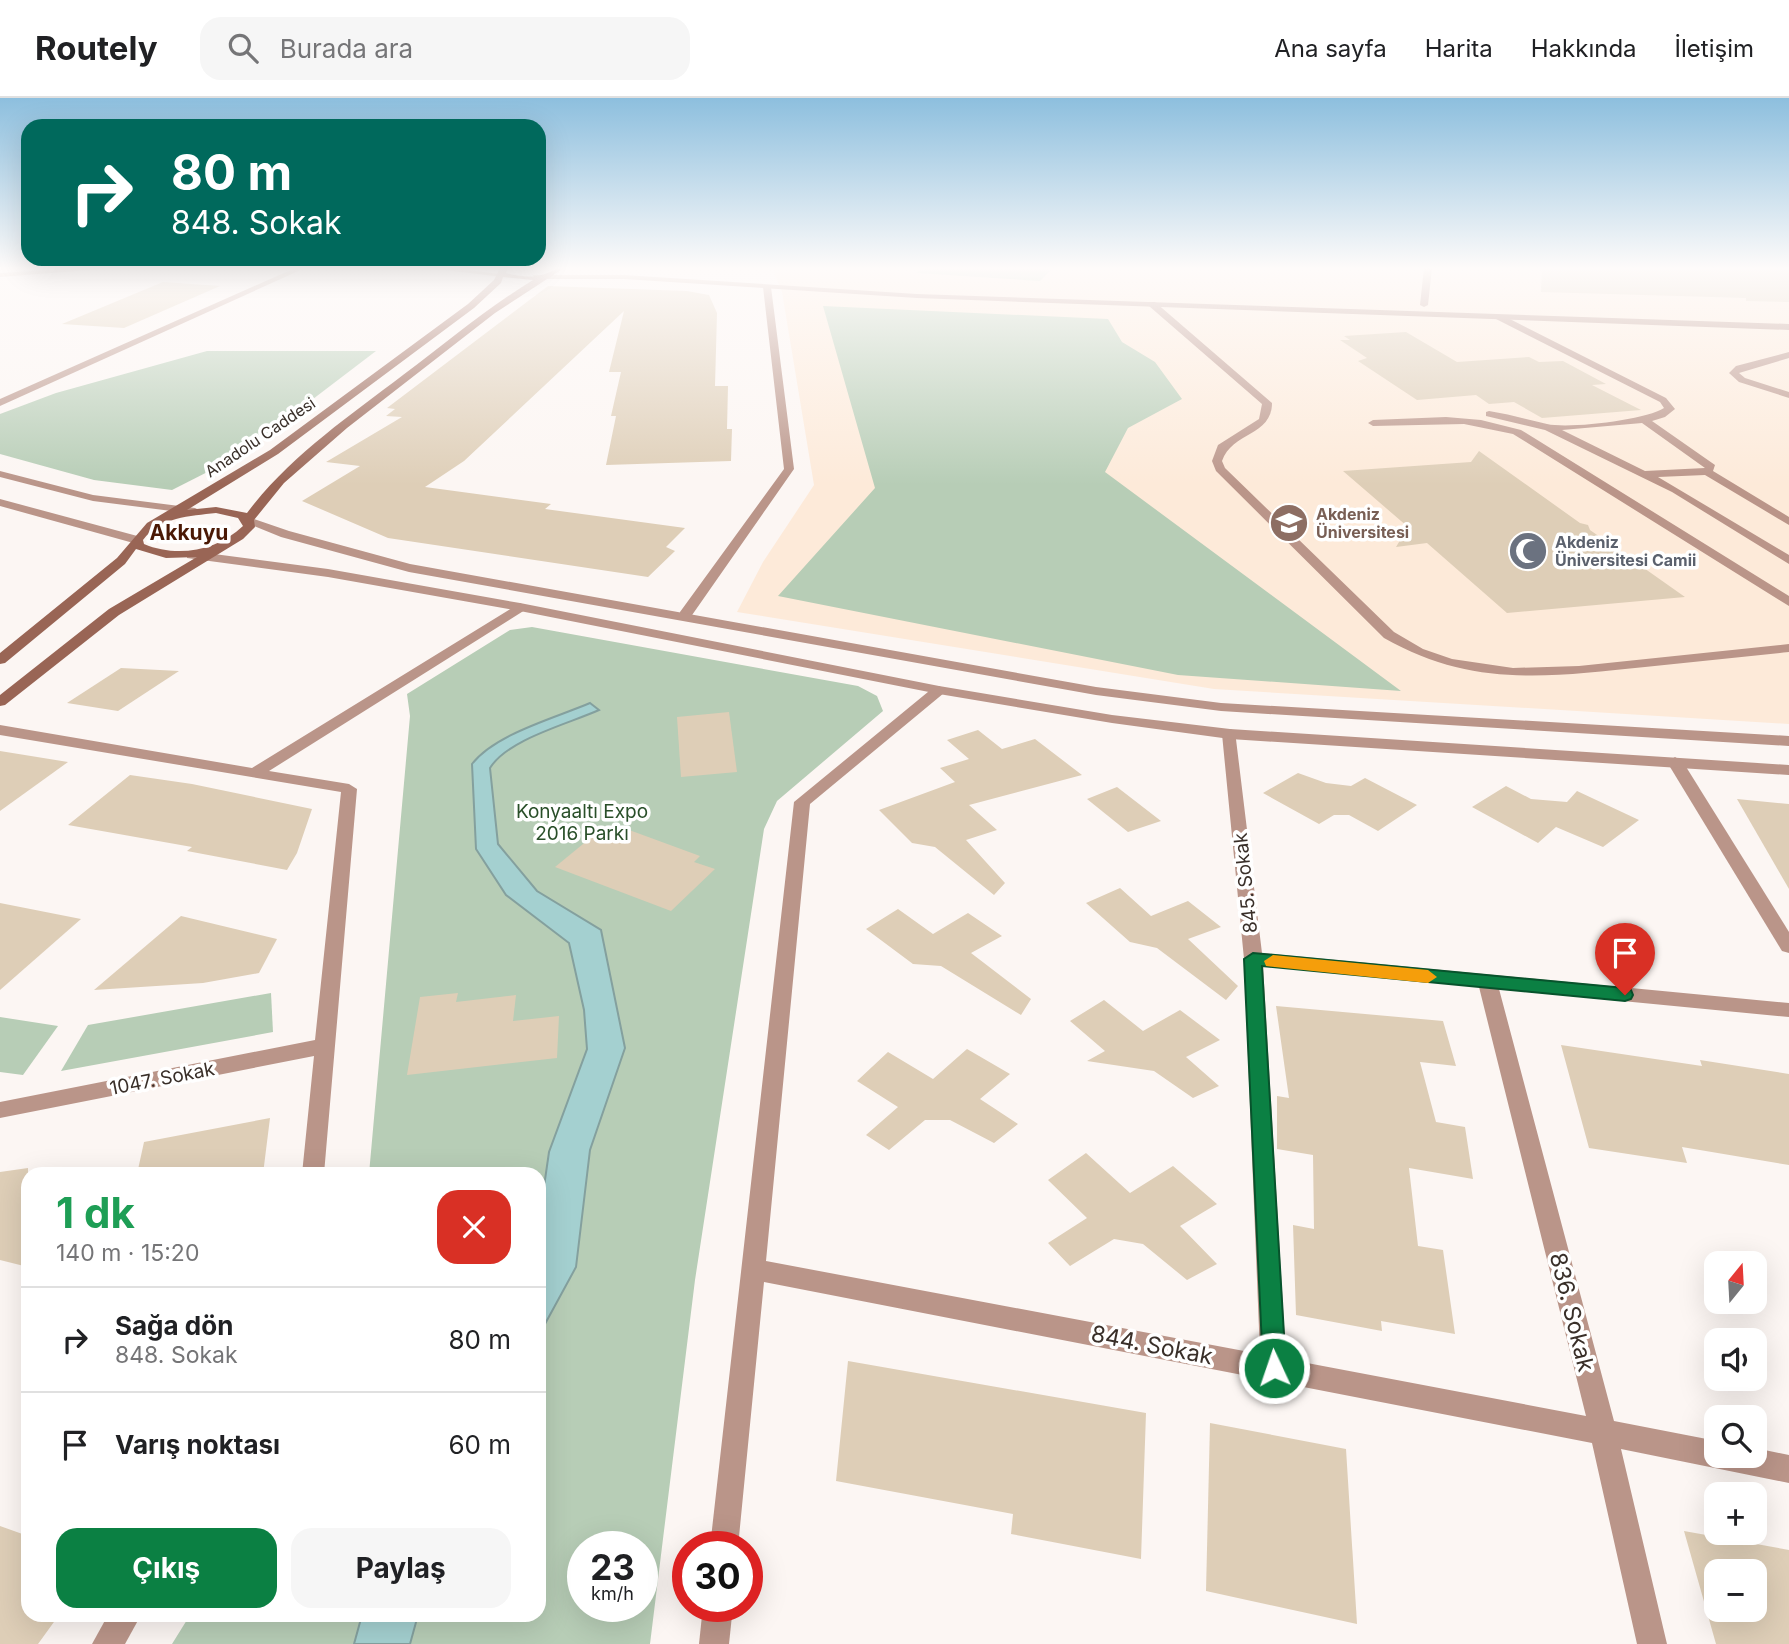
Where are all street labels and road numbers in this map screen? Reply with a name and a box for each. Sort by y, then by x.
street label: Anadolu Caddesi [201,393,319,481]
street label: 845. Sokak [1229,831,1262,934]
street label: 1047. Sokak [108,1057,217,1100]
street label: 836. Sokak [1544,1250,1600,1375]
street label: 844. Sokak [1089,1320,1215,1371]

